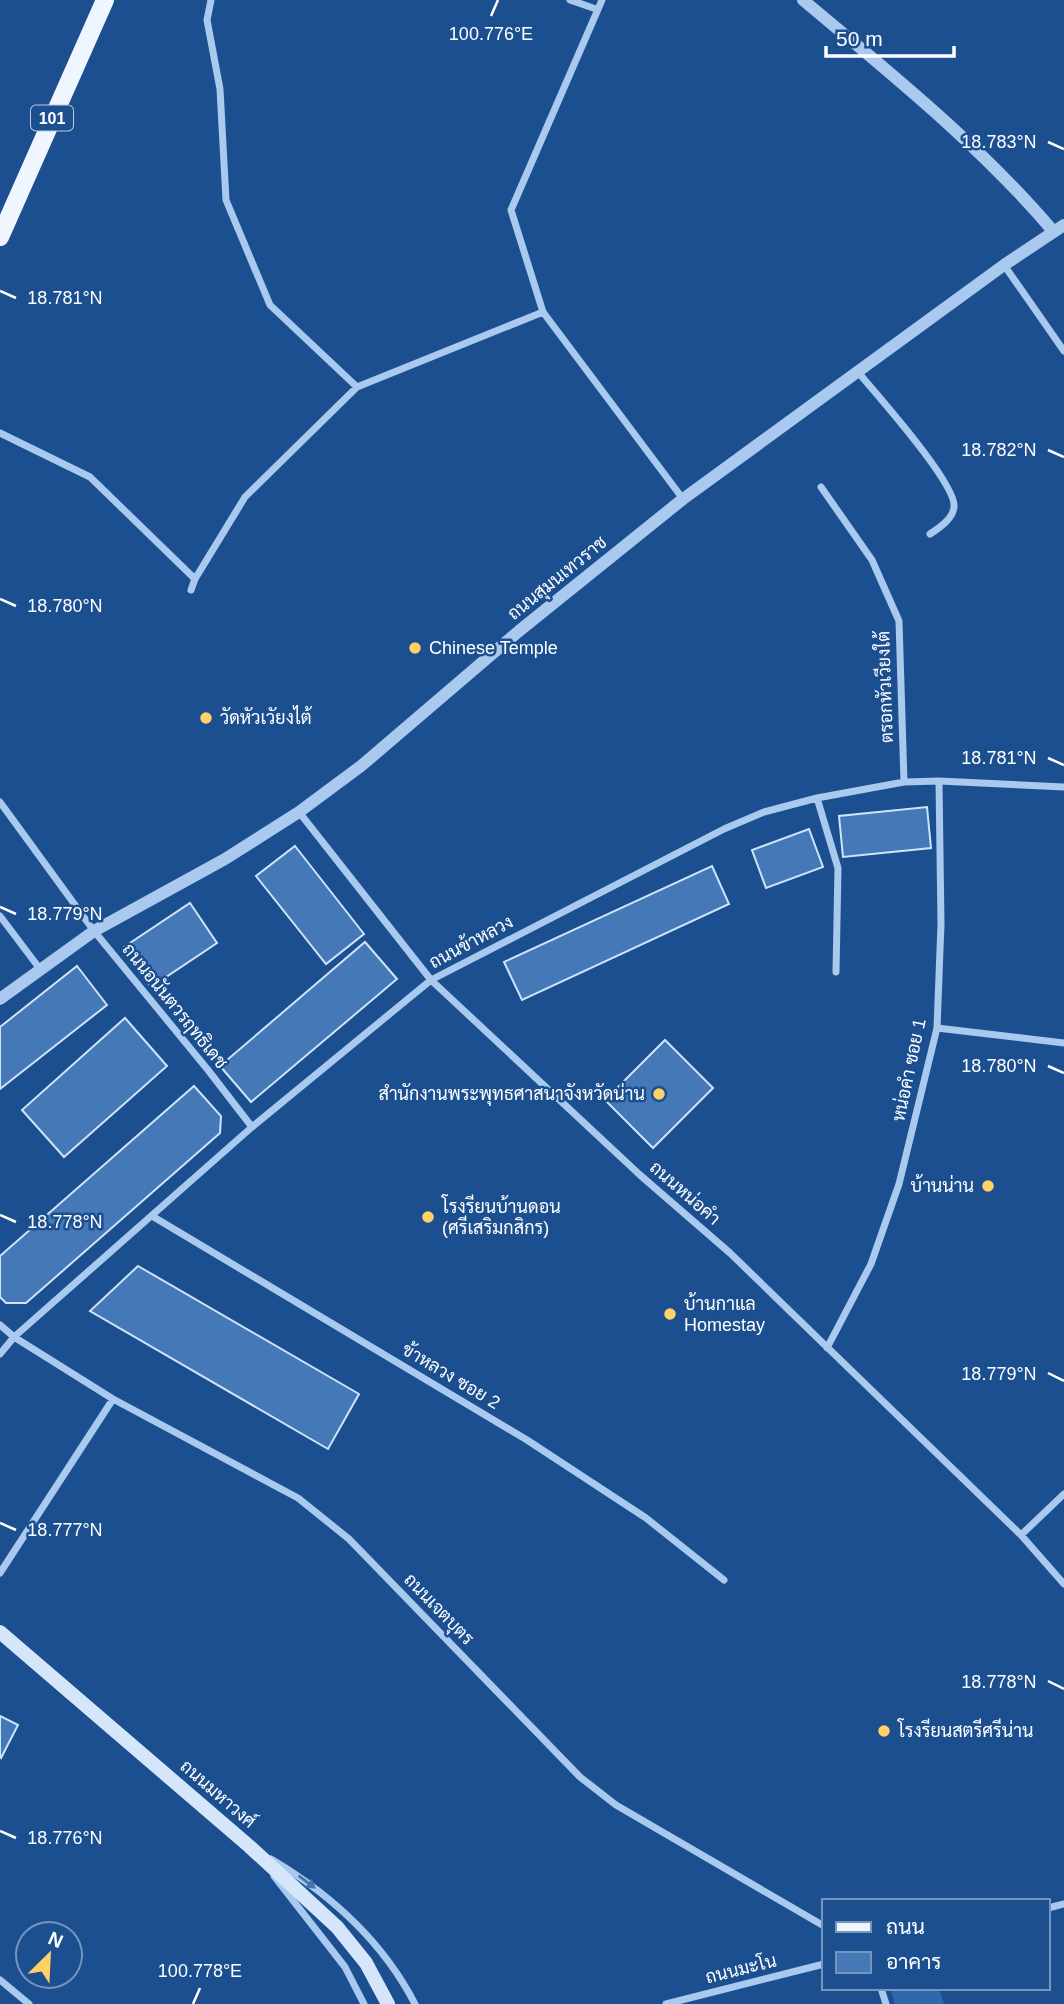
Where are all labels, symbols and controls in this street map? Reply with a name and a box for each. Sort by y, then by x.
scale bar [826,14,954,58]
text: 100.776°E [449,24,533,44]
text: 50 m [836,27,883,50]
road number: 101 [31,106,73,130]
text: 18.783°N [961,132,1037,152]
text: 18.781°N [27,288,103,308]
text: 18.782°N [961,440,1037,460]
street label: ถนนสุมนเทวราช [504,532,612,626]
text: 18.780°N [27,596,103,616]
street label: ตรอกหัวเวียงใต้ [870,630,897,744]
place label: Chinese Temple [429,638,558,658]
marker: Chinese Temple [407,640,423,656]
place label: วัดหัวเวัยงไต้ [220,705,313,728]
marker: วัดหัวเวัยงไต้ [198,710,214,726]
text: 18.781°N [961,748,1037,768]
text: 18.779°N [27,904,103,924]
street label: ถนนข้าหลวง [425,910,516,972]
street label: ถนนอนันตวรฤทธิเดช [118,939,232,1073]
street label: หน่อคำ ซอย 1 [886,1016,930,1123]
text: 18.780°N [961,1056,1037,1076]
place label: สำนักงานพระพุทธศาสนาจังหวัดน่าน [378,1082,645,1106]
marker: สำนักงานพระพุทธศาสนาจังหวัดน่าน [651,1086,667,1102]
street label: ถนนหน่อคำ [646,1156,726,1229]
place label: บ้านน่าน [911,1174,974,1196]
marker: บ้านน่าน [980,1178,996,1194]
place label: โรงรียนบ้านดอน (ศรีเสริมกสิกร) [441,1194,561,1238]
marker: โรงรียนบ้านดอน (ศรีเสริมกสิกร) [420,1209,436,1225]
text: 18.778°N [27,1212,103,1232]
place label: บ้านกาแล Homestay [684,1292,765,1335]
marker: บ้านกาแล Homestay [662,1306,678,1322]
street label: ข้าหลวง ซอย 2 [398,1337,505,1413]
text: 18.779°N [961,1364,1037,1384]
text: 18.777°N [27,1520,103,1540]
street label: ถนนเจตบุตร [399,1569,478,1650]
text: 18.778°N [961,1672,1037,1692]
place label: โรงรียนสตรีศรีน่าน [897,1718,1033,1741]
marker: โรงรียนสตรีศรีน่าน [876,1723,892,1739]
street label: ถนนมหาวงศ์ [176,1754,262,1832]
text: 18.776°N [27,1828,103,1848]
one-way arrow [298,1875,316,1889]
legend [822,1899,1050,1990]
text: ถนน [886,1915,925,1938]
north arrow [14,1920,84,1990]
text: N [45,1928,66,1952]
street label: ถนนมะโน [703,1948,779,1987]
text: อาคาร [886,1950,942,1973]
text: 100.778°E [158,1961,242,1981]

